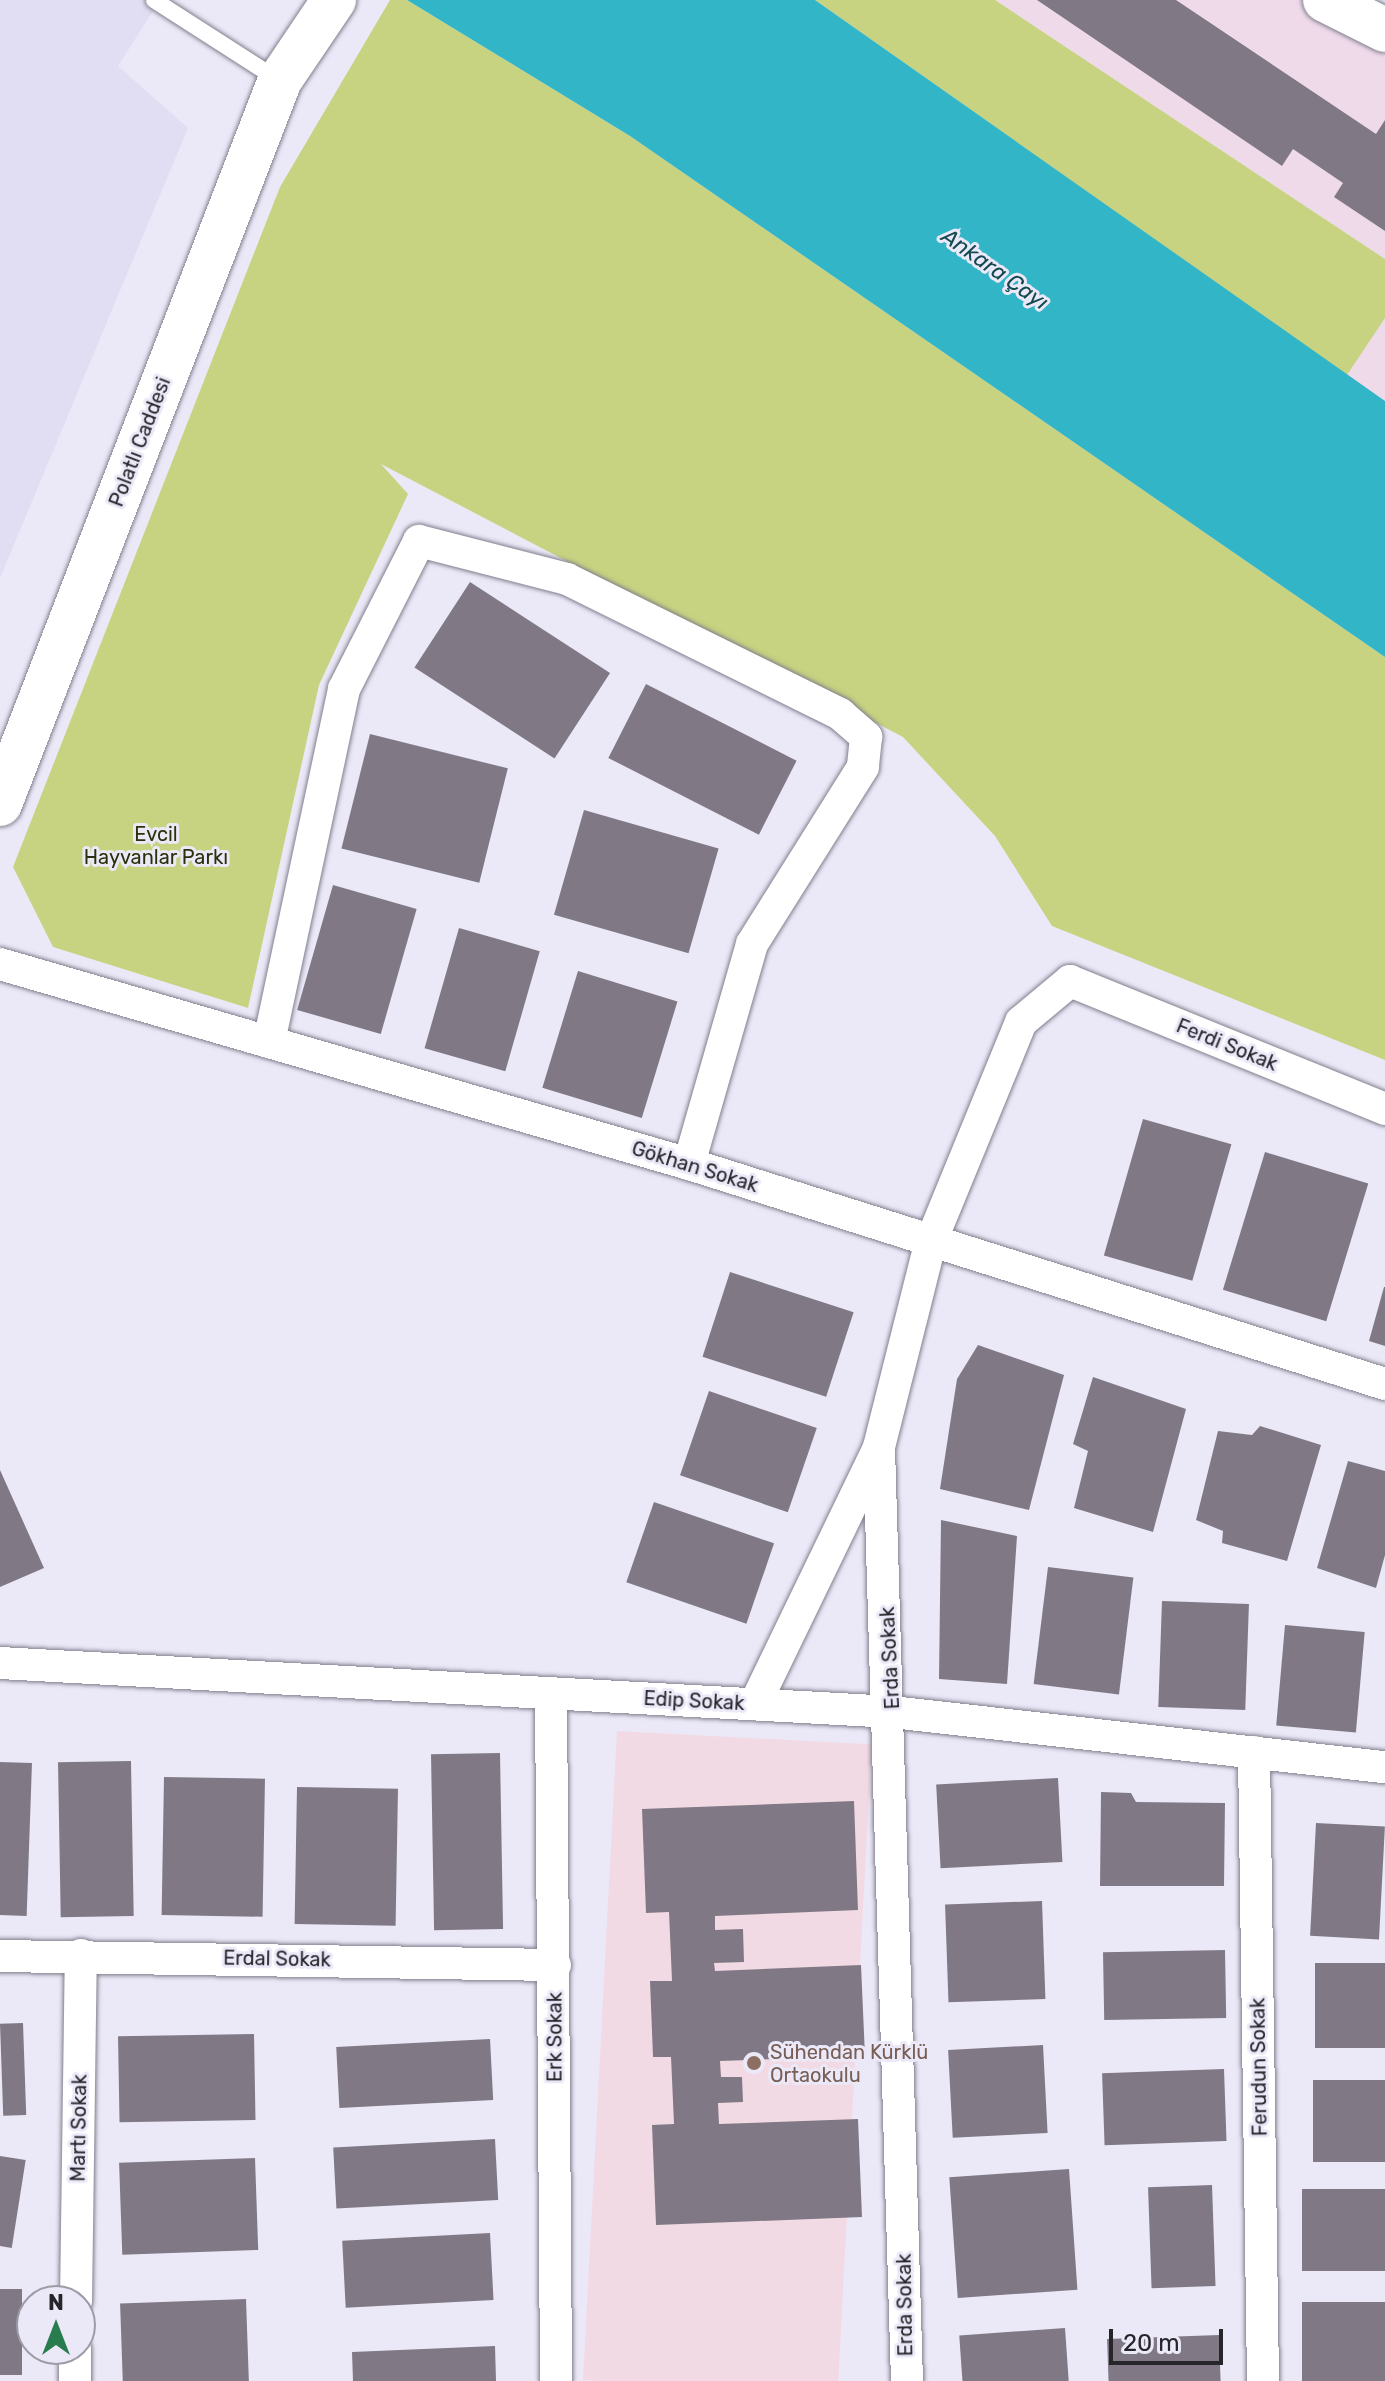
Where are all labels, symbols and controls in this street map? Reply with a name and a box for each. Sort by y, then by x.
water label: Ankara Çayı [937,223,1053,315]
street label: Polatlı Caddesi [104,374,176,510]
park label: Evcil Hayvanlar Parkı [84,823,228,870]
street label: Ferdi Sokak [1173,1014,1281,1076]
street label: Gökhan Sokak [629,1136,761,1198]
street label: Erda Sokak [875,1606,905,1710]
street label: Edip Sokak [643,1686,745,1716]
street label: Erdal Sokak [223,1946,331,1972]
street label: Erk Sokak [543,1992,567,2082]
street label: Ferudun Sokak [1246,1997,1272,2137]
place label: Sühendan Kürklü Ortaokulu [770,2040,928,2087]
marker: Sühendan Kürklü Ortaokulu [745,2054,763,2072]
street label: Martı Sokak [66,2074,92,2182]
street label: Erda Sokak [892,2253,918,2357]
north arrow [16,2285,96,2365]
text: N [48,2289,64,2316]
scale bar [1113,2313,1227,2363]
text: 20 m [1123,2329,1180,2357]

